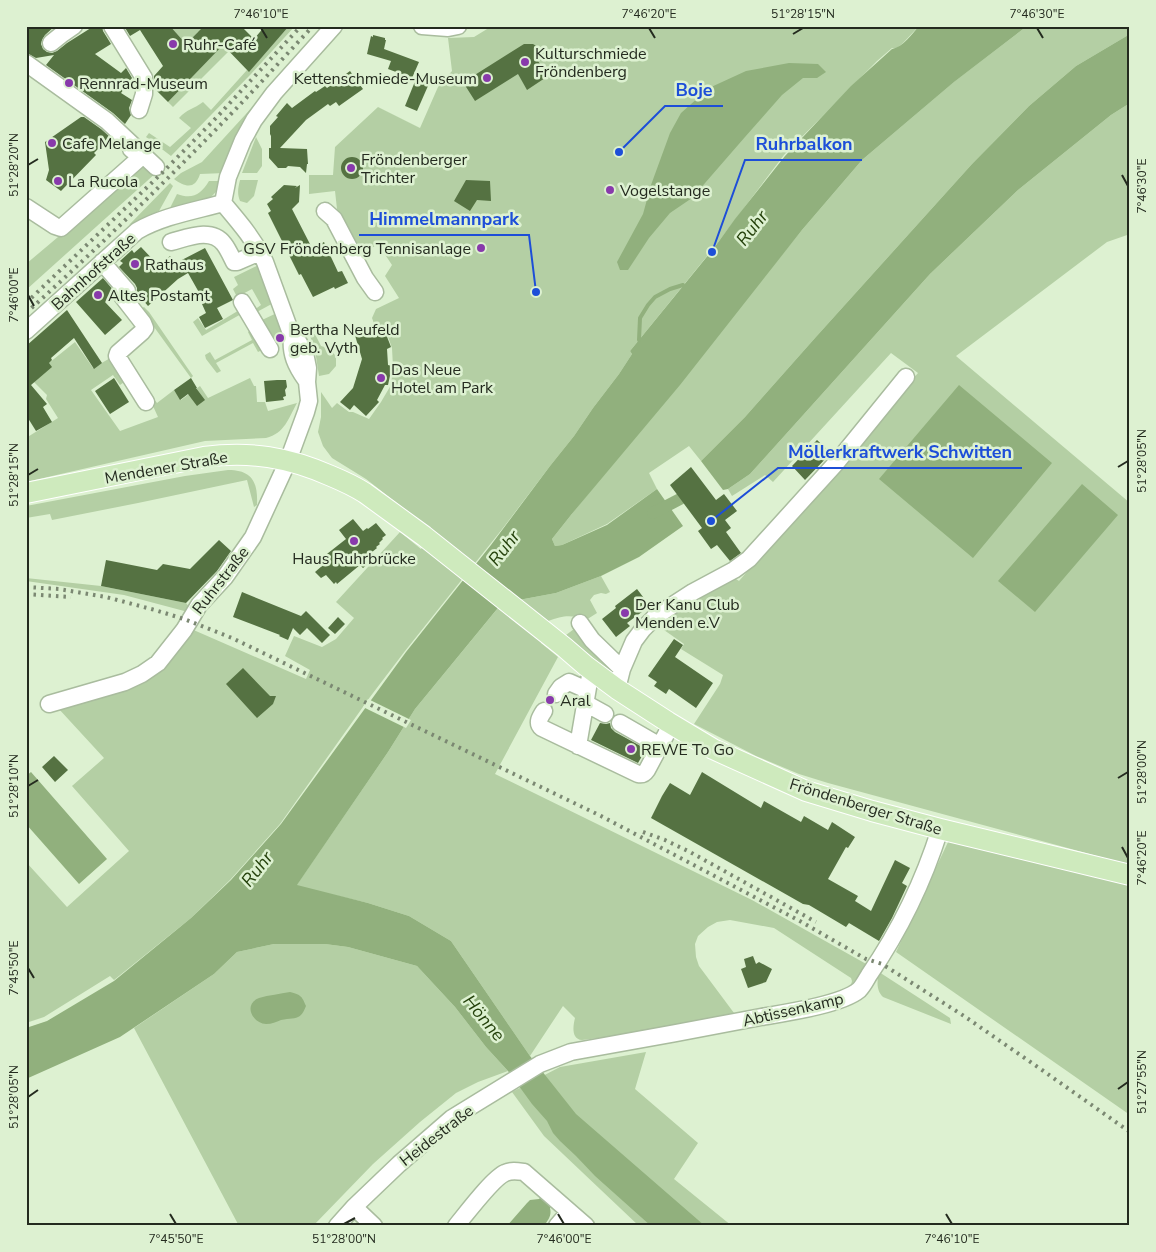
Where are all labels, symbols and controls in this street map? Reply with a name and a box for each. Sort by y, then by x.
text: 7°46'10"E [234,6,288,22]
text: 7°46'20"E [622,6,676,22]
text: 51°28'15"N [771,6,835,22]
text: 7°46'30"E [1010,6,1064,22]
place label: Ruhr-Café [183,34,257,56]
marker: Ruhr-Café [167,38,179,50]
place label: Kulturschmiede Fröndenberg [535,43,647,83]
marker: Kulturschmiede Fröndenberg [519,56,531,68]
place label: Kettenschmiede-Museum [294,68,477,90]
marker: Kettenschmiede-Museum [481,72,493,84]
place label: Rennrad-Museum [79,73,208,95]
callout: Boje [665,73,723,106]
marker: Rennrad-Museum [63,77,75,89]
text: Boje [675,78,713,102]
callout: Ruhrbalkon [745,127,862,160]
text: Ruhrbalkon [755,132,853,156]
text: 51°28'20"N [6,133,22,197]
place label: Cafe Melange [62,133,161,155]
marker: Cafe Melange [46,137,58,149]
place label: Fröndenberger Trichter [361,149,467,189]
text: 7°46'30"E [1134,159,1150,213]
marker: Fröndenberger Trichter [345,162,357,174]
place label: La Rucola [68,171,138,193]
marker: La Rucola [52,175,64,187]
place label: Vogelstange [619,180,710,202]
marker: Vogelstange [604,184,616,196]
callout: Himmelmannpark [359,202,529,235]
water label: Ruhr [731,205,774,251]
text: Himmelmannpark [369,207,519,231]
street label: Bahnhofstraße [47,228,141,315]
place label: GSV Fröndenberg Tennisanlage [243,238,471,260]
marker: GSV Fröndenberg Tennisanlage [475,242,487,254]
place label: Rathaus [145,254,204,276]
marker: Rathaus [129,258,141,270]
text: 7°46'00"E [6,268,22,322]
place label: Altes Postamt [108,285,210,307]
marker: Altes Postamt [92,289,104,301]
place label: Bertha Neufeld geb. Vyth [290,319,400,359]
marker: Bertha Neufeld geb. Vyth [274,332,286,344]
place label: Das Neue Hotel am Park [391,359,494,399]
marker: Das Neue Hotel am Park [375,372,387,384]
text: 51°28'05"N [1134,429,1150,493]
callout: Möllerkraftwerk Schwitten [778,435,1022,468]
text: Möllerkraftwerk Schwitten [788,440,1012,464]
text: 51°28'15"N [6,443,22,507]
street label: Mendener Straße [103,446,229,490]
water label: Ruhr [483,525,526,571]
marker: Haus Ruhrbrücke [348,535,360,547]
street label: Ruhrstraße [187,542,254,619]
place label: Haus Ruhrbrücke [292,548,416,570]
place label: Der Kanu Club Menden e.V [635,594,740,634]
marker: Der Kanu Club Menden e.V [619,607,631,619]
place label: Aral [560,690,591,712]
marker: Aral [544,694,556,706]
place label: REWE To Go [641,739,734,761]
text: 51°28'00"N [1134,740,1150,804]
marker: REWE To Go [625,743,637,755]
text: 51°28'10"N [6,754,22,818]
street label: Fröndenberger Straße [787,773,945,841]
text: 7°46'20"E [1134,831,1150,885]
water label: Ruhr [236,846,279,892]
text: 7°45'50"E [6,941,22,995]
street label: Abtissenkamp [741,988,846,1032]
water label: Hönne [458,990,511,1047]
text: 51°27'55"N [1134,1050,1150,1114]
text: 51°28'05"N [6,1065,22,1129]
street label: Heidestraße [395,1100,478,1172]
text: 7°45'50"E [149,1231,203,1247]
text: 51°28'00"N [312,1231,376,1247]
text: 7°46'00"E [537,1231,591,1247]
text: 7°46'10"E [925,1231,979,1247]

